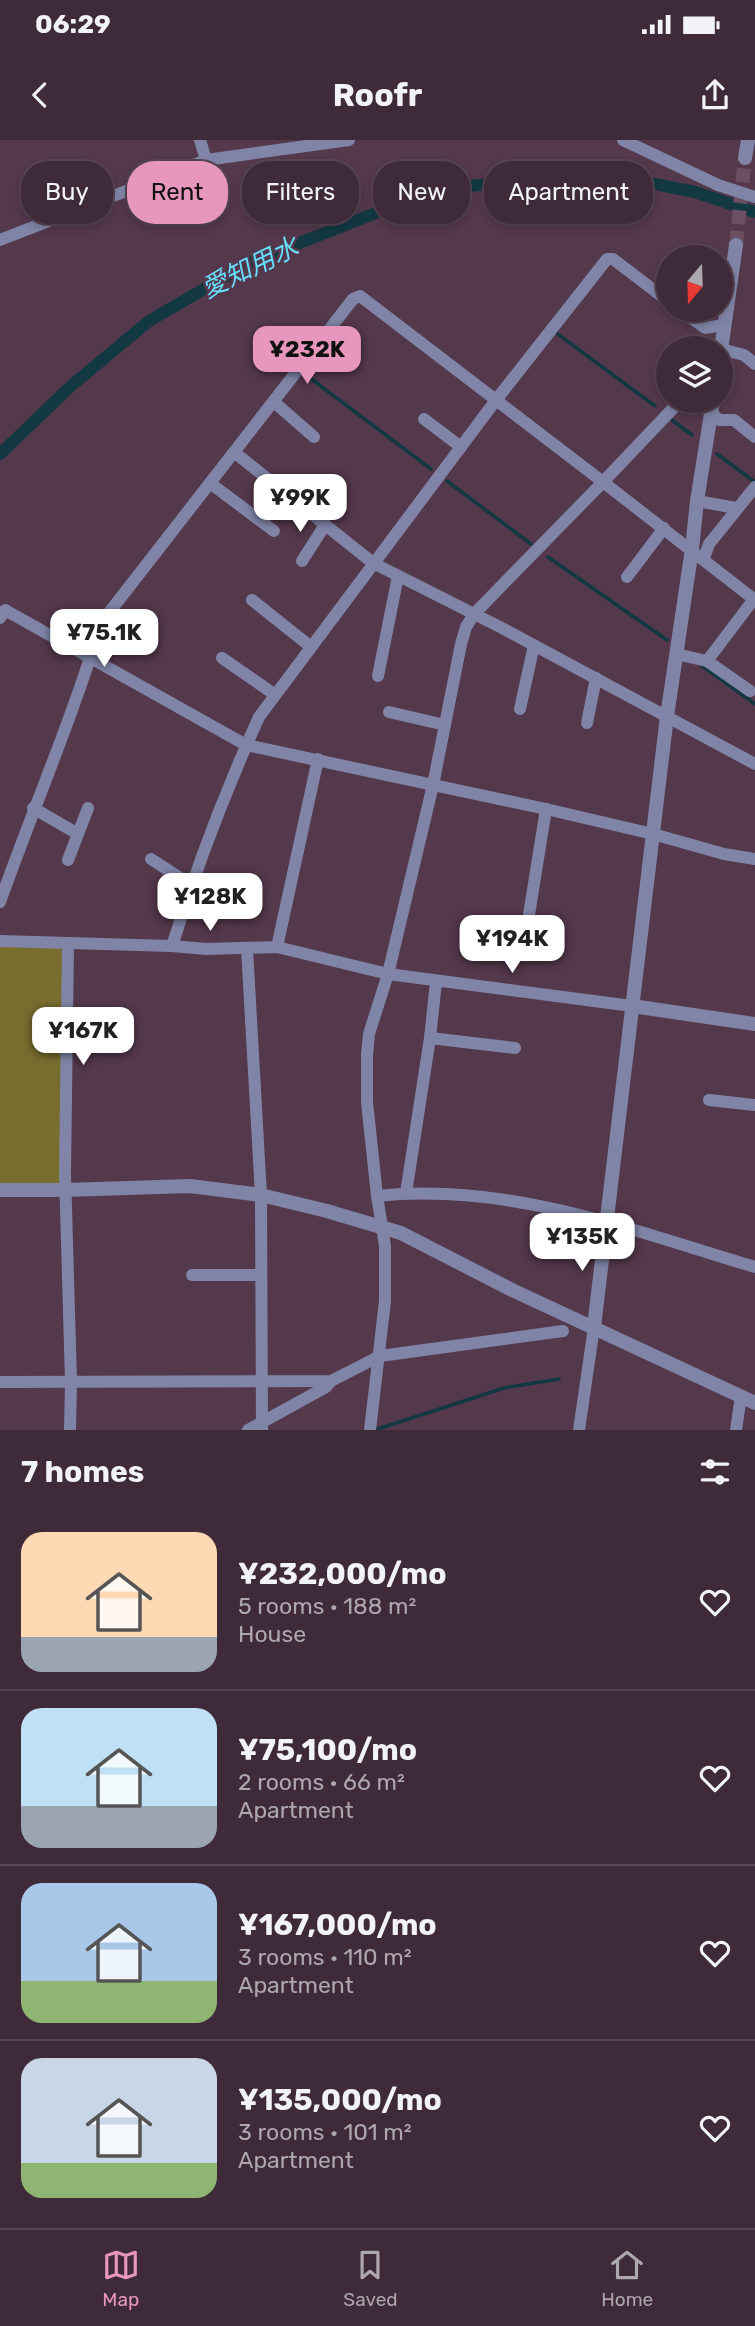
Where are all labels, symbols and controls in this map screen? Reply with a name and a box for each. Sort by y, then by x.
text: 06:29 [35,9,111,40]
icon: back [21,76,59,114]
text: Roofr [333,76,422,114]
icon: share [696,76,734,114]
chip: Buy [21,161,113,224]
chip: Rent [127,161,228,224]
chip: Filters [242,161,359,224]
chip: New [373,161,470,224]
chip: Apartment [484,161,653,224]
water label: 愛知用水 [196,230,306,305]
north arrow [656,245,733,322]
map controls [656,245,733,413]
pin: ¥232K [258,327,356,386]
text: ¥232K [269,335,345,363]
button: layers [656,336,733,413]
pin: ¥99K [259,474,341,534]
text: ¥99K [270,483,330,511]
pin: ¥75.1K [47,610,161,669]
text: ¥75.1K [66,618,142,646]
pin: ¥128K [161,874,259,933]
text: ¥128K [173,882,247,910]
pin: ¥194K [463,916,561,975]
text: ¥194K [476,924,548,952]
pin: ¥167K [34,1007,132,1067]
text: ¥167K [48,1016,118,1044]
pin: ¥135K [533,1214,631,1273]
text: ¥135K [546,1222,618,1250]
icon: filters [696,1453,734,1491]
text: 7 homes [21,1454,144,1490]
text: ¥232,000/mo [238,1556,447,1592]
icon: home [77,1560,161,1644]
icon: heart [696,1583,734,1621]
text: 5 rooms · 188 m² [238,1592,416,1620]
text: House [238,1620,306,1648]
text: ¥75,100/mo [238,1732,417,1768]
icon: home [77,1736,161,1820]
icon: heart [696,1759,734,1797]
text: 2 rooms · 66 m² [238,1768,405,1796]
text: Apartment [238,1796,354,1824]
text: ¥167,000/mo [238,1907,437,1943]
icon: home [77,1911,161,1995]
icon: heart [696,1934,734,1972]
text: 3 rooms · 110 m² [238,1943,412,1971]
text: Apartment [238,1971,354,1999]
text: ¥135,000/mo [238,2082,442,2118]
icon: home [77,2086,161,2170]
icon: heart [696,2109,734,2147]
text: 3 rooms · 101 m² [238,2118,412,2146]
text: Apartment [238,2146,354,2174]
tab: Map [102,2246,140,2311]
tab: Saved [343,2246,398,2311]
tab: Home [601,2246,653,2311]

